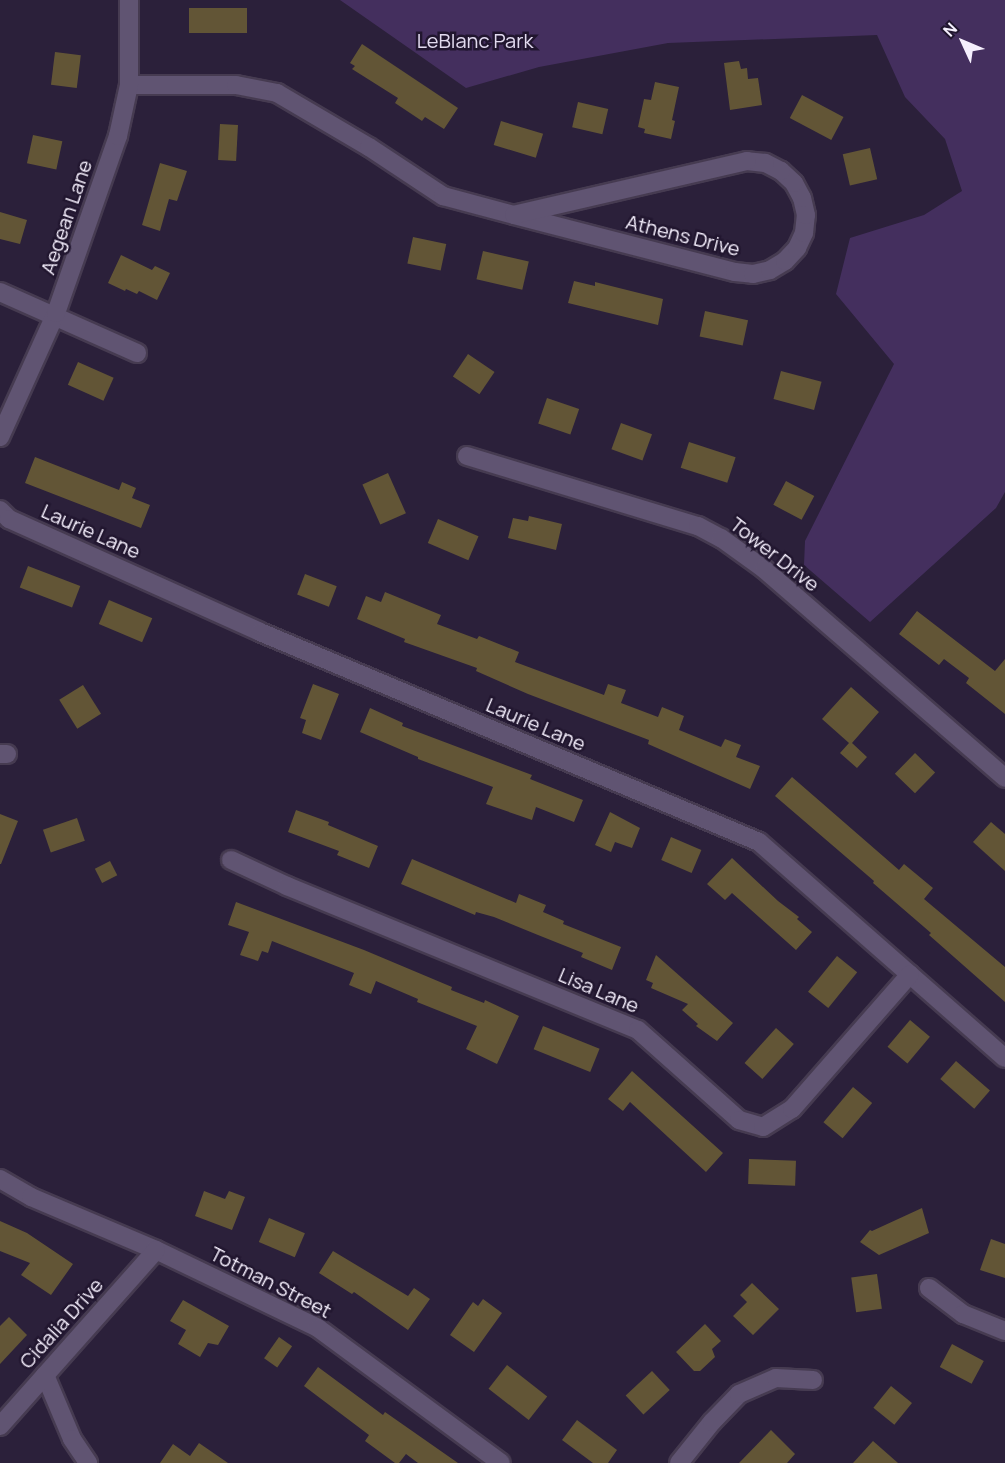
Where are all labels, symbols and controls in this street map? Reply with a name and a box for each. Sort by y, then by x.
north arrow [933,12,993,72]
text: N [938,18,962,41]
park label: LeBlanc Park [417,28,533,52]
street label: Aegean Lane [35,157,97,277]
street label: Athens Drive [623,209,743,261]
street label: Laurie Lane [38,499,144,563]
street label: Tower Drive [726,512,824,596]
street label: Laurie Lane [483,692,589,756]
street label: Lisa Lane [555,962,643,1018]
street label: Totman Street [206,1241,336,1323]
street label: Cidalia Drive [14,1273,108,1373]

